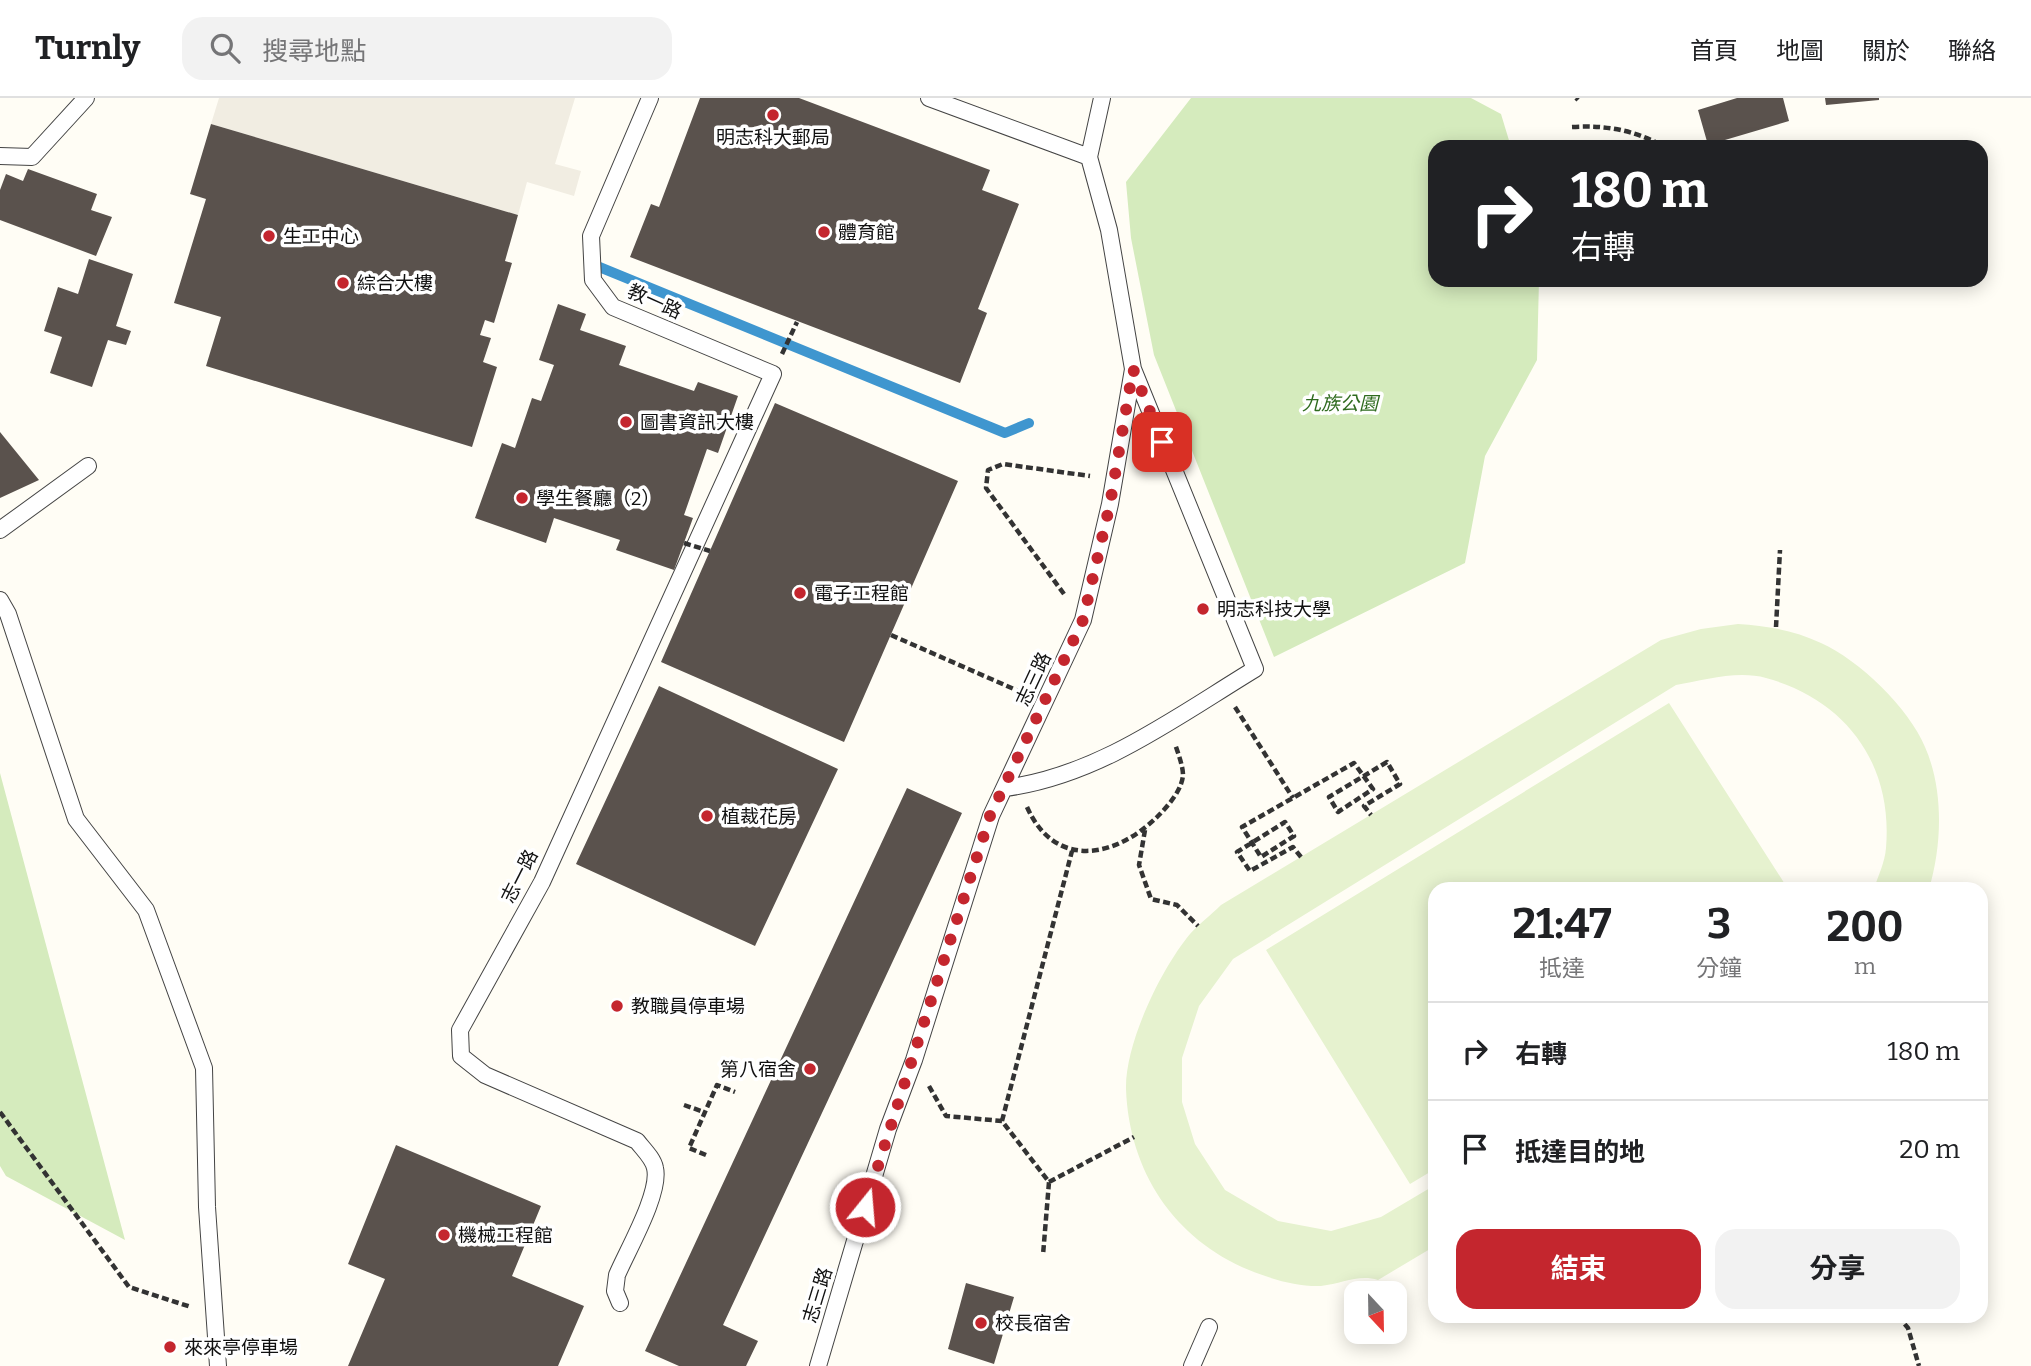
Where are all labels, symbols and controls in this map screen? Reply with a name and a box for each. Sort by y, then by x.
search box [182,17,672,80]
text: Turnly [35,28,140,68]
icon: search [206,29,244,67]
text: 搜尋地點 [262,36,366,67]
text: 首頁 [1690,37,1738,65]
text: 地圖 [1776,37,1824,65]
text: 關於 [1862,37,1910,65]
text: 聯絡 [1948,37,1996,65]
marker: 明志科大郵局 [765,107,781,123]
place label: 明志科大郵局 [716,126,830,149]
text: 180 m [1571,161,1708,220]
icon: right [1456,168,1547,259]
place label: 體育館 [838,221,895,244]
marker: 體育館 [816,224,832,240]
place label: 生工中心 [283,225,359,248]
marker: 生工中心 [261,228,277,244]
text: 右轉 [1571,228,1635,266]
place label: 綜合大樓 [357,272,433,295]
marker: 綜合大樓 [335,275,351,291]
street label: 教一路 [624,279,686,324]
park label: 九族公園 [1302,392,1381,415]
place label: 圖書資訊大樓 [640,411,754,434]
pin [1132,412,1192,472]
marker: 圖書資訊大樓 [618,414,634,430]
icon: arrive [1143,423,1181,461]
place label: 學生餐廳（2） [536,487,660,510]
marker: 學生餐廳（2） [514,490,530,506]
place label: 電子工程館 [814,582,909,605]
marker: 電子工程館 [792,585,808,601]
place label: 明志科技大學 [1217,598,1331,621]
marker: 明志科技大學 [1195,601,1211,617]
street label: 志三路 [1011,649,1056,710]
place label: 植裁花房 [721,805,797,828]
marker: 植裁花房 [699,808,715,824]
street label: 志一路 [496,846,543,907]
text: 21:47 [1512,899,1612,949]
text: 3 [1707,899,1731,949]
text: 200 [1827,902,1904,952]
text: m [1854,952,1876,980]
text: 抵達 [1539,954,1585,982]
text: 分鐘 [1696,954,1742,982]
place label: 教職員停車場 [631,995,745,1018]
marker: 教職員停車場 [609,998,625,1014]
icon: right [1456,1032,1494,1070]
text: 180 m [1887,1036,1960,1067]
text: 右轉 [1515,1039,1567,1070]
place label: 第八宿舍 [720,1058,796,1081]
marker: 第八宿舍 [802,1061,818,1077]
icon: arrive [1456,1130,1494,1168]
text: 20 m [1899,1134,1960,1165]
text: 抵達目的地 [1515,1137,1645,1168]
position arrow [828,1170,902,1244]
place label: 機械工程館 [458,1224,553,1247]
marker: 機械工程館 [436,1227,452,1243]
button: 結束 [1456,1229,1701,1309]
button: 分享 [1715,1229,1960,1309]
street label: 志三路 [798,1265,837,1326]
north arrow [1344,1281,1407,1344]
map controls [1344,1281,1407,1344]
place label: 校長宿舍 [995,1312,1071,1335]
marker: 校長宿舍 [973,1315,989,1331]
place label: 來來亭停車場 [184,1336,298,1359]
marker: 來來亭停車場 [162,1339,178,1355]

